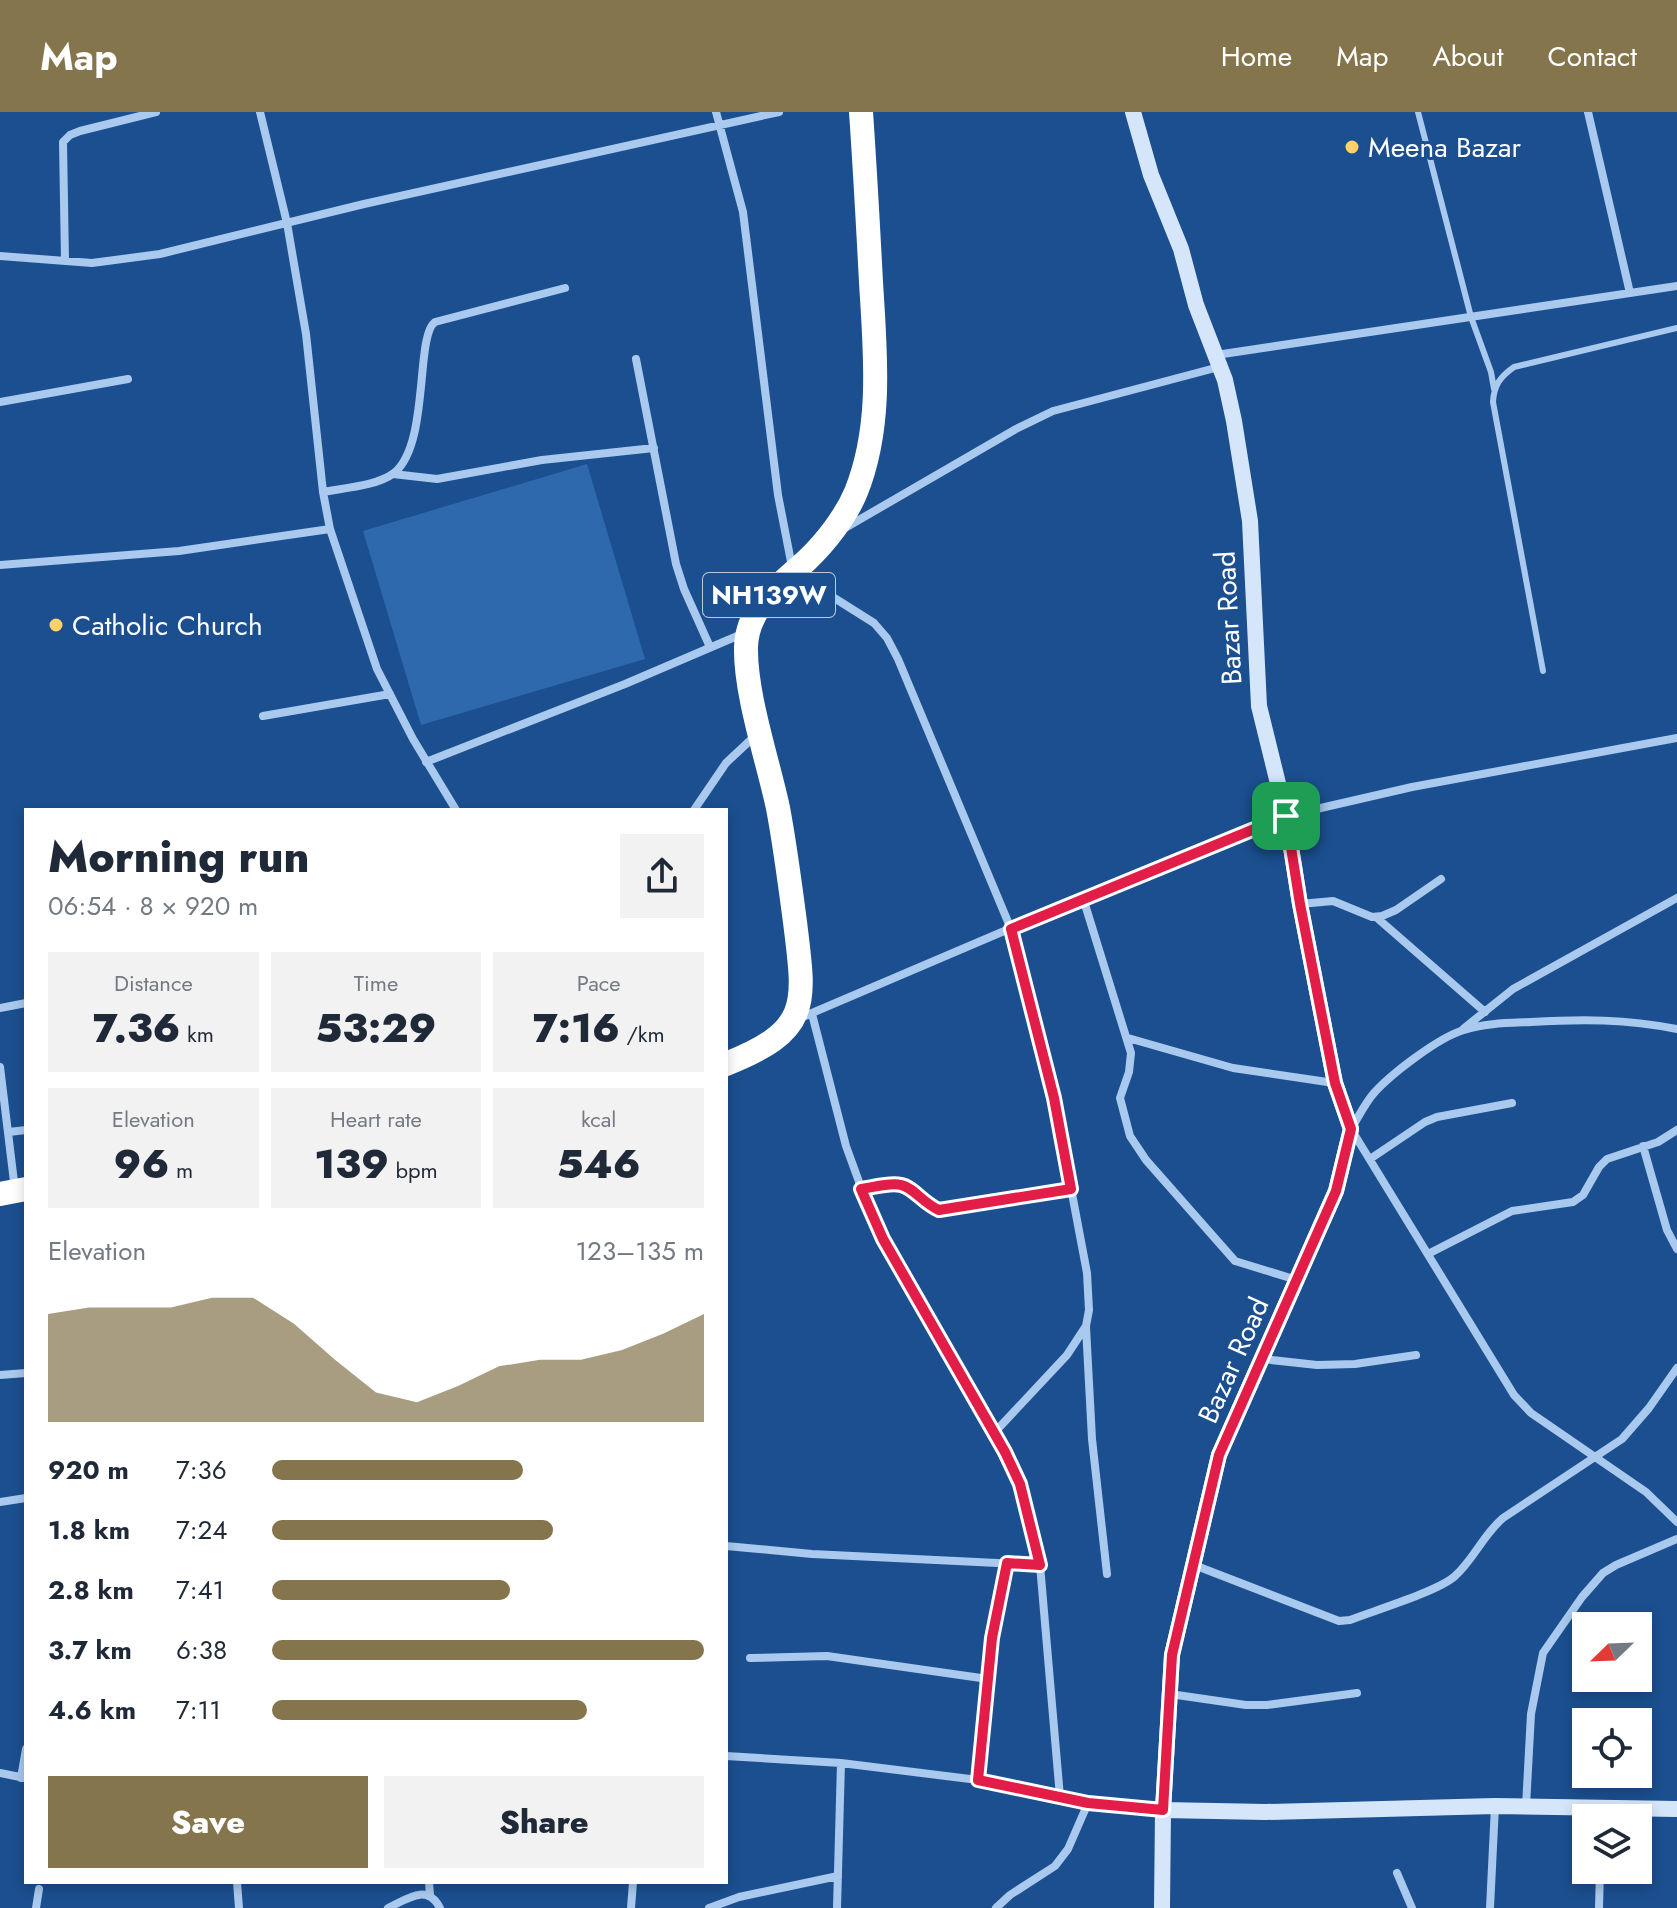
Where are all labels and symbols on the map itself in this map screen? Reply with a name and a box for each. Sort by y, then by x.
place label: Meena Bazar [1368,127,1522,168]
marker: Meena Bazar [1343,138,1361,156]
street label: Bazar Road [1205,550,1252,686]
road number: NH139W [703,573,835,617]
place label: Catholic Church [72,605,263,646]
marker: Catholic Church [47,616,65,634]
pin [1252,782,1320,850]
street label: Bazar Road [1188,1291,1279,1430]
north arrow [1572,1612,1652,1692]

